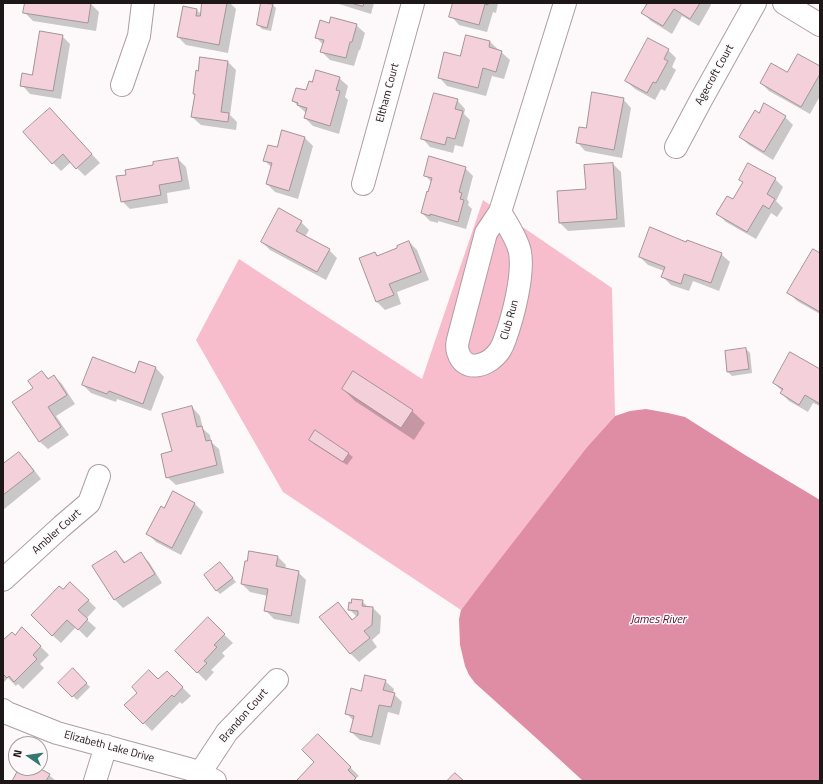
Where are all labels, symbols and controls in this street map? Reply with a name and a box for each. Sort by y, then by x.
street label: Agecroft Court [693,42,737,108]
street label: Eltham Court [374,62,402,124]
street label: Club Run [498,298,522,342]
street label: Ambler Court [30,507,84,557]
water label: James River [630,613,686,627]
street label: Brandon Court [217,686,271,746]
street label: Elizabeth Lake Drive [62,729,156,765]
north arrow [8,736,48,776]
text: N [9,748,26,759]

